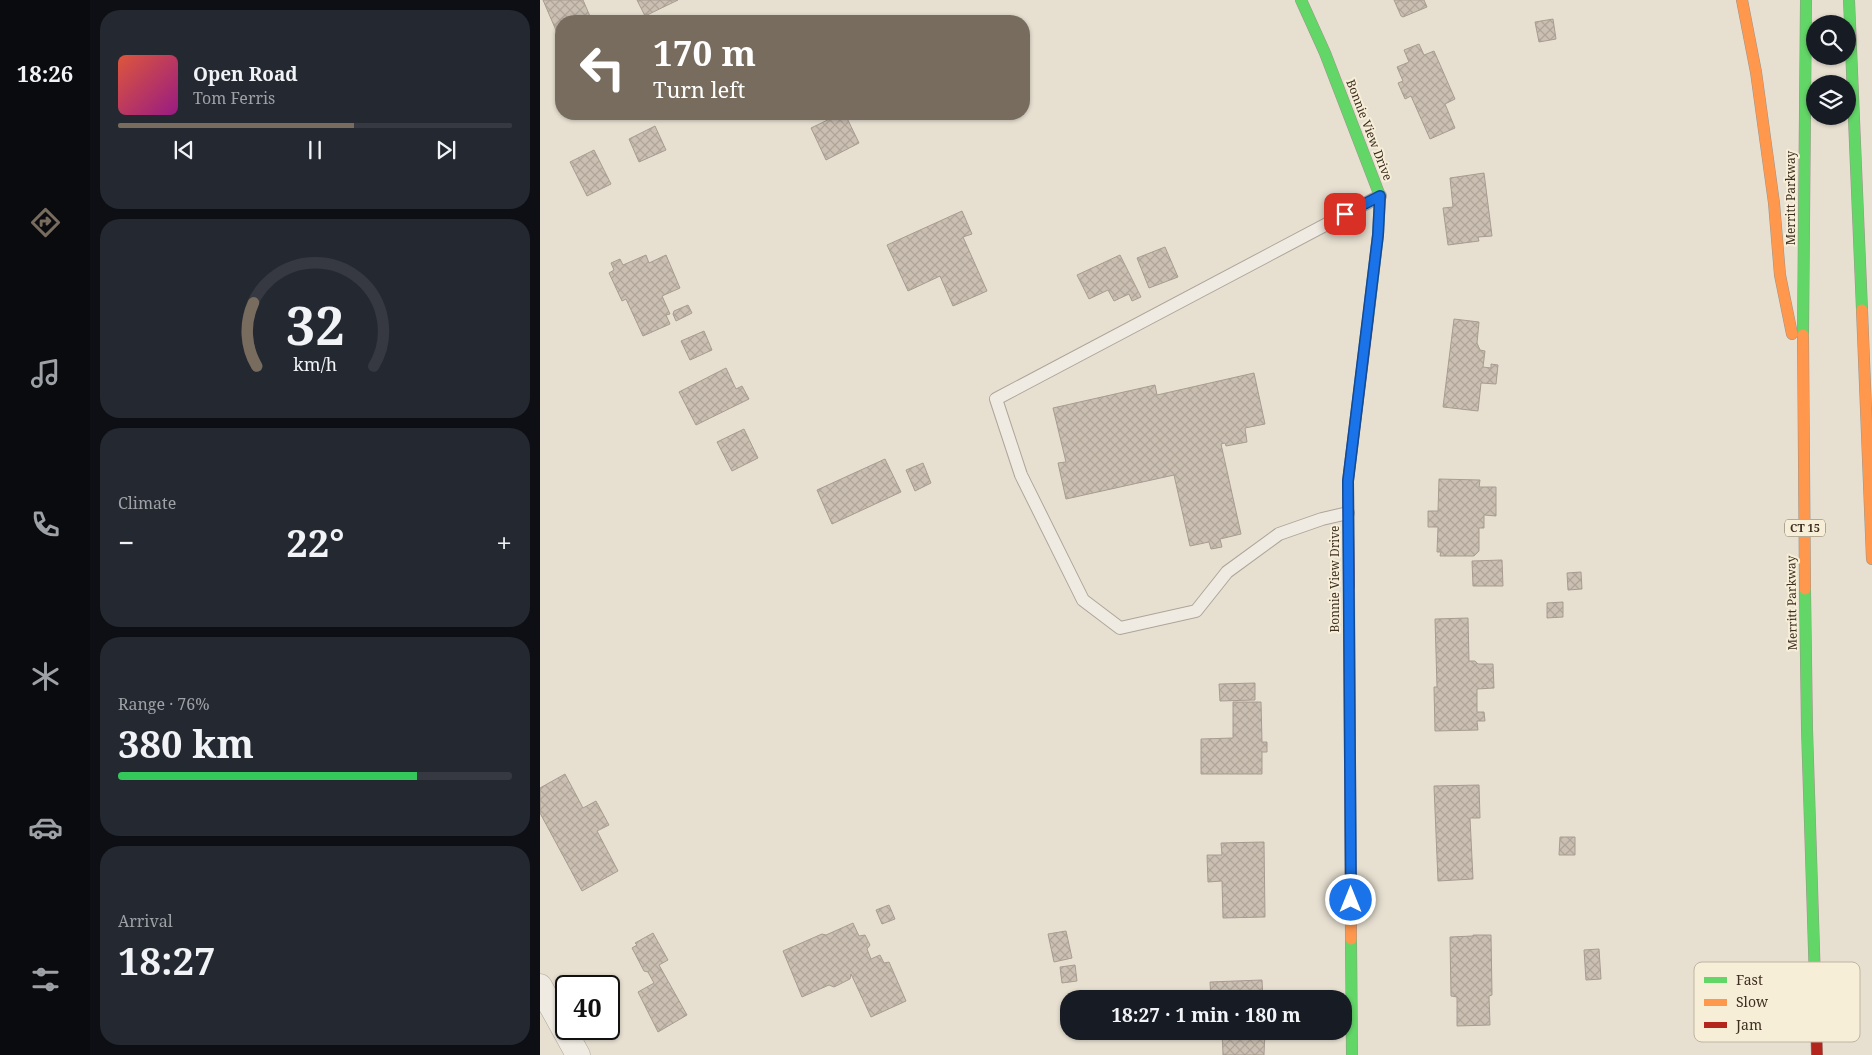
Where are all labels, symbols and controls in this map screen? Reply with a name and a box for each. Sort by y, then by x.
map controls [1806,15,1856,125]
button: search [1806,15,1856,65]
text: 170 m [653,29,756,76]
icon: left [570,35,635,100]
text: 18:26 [17,58,73,88]
text: Open Road [193,61,298,87]
text: Turn left [653,74,745,104]
button: layers [1806,75,1856,125]
street label: Bonnie View Drive [1342,77,1397,183]
text: Tom Ferris [193,87,275,109]
icon: previous [170,136,198,164]
icon: pause [301,136,329,164]
icon: next [432,136,460,164]
street label: Merritt Parkway [1782,150,1799,245]
pin [1324,193,1366,235]
icon: arrive [1331,200,1359,228]
icon: directions [28,205,63,240]
text: 32 [286,289,344,360]
text: km/h [293,352,337,376]
icon: music [28,356,63,391]
text: Climate [118,492,176,514]
icon: phone [28,507,63,542]
text: 22° [286,516,344,568]
road number: CT 15 [1785,520,1825,536]
text: − [118,523,134,561]
text: + [496,523,512,561]
street label: Bonnie View Drive [1326,525,1343,633]
street label: Merritt Parkway [1782,555,1801,651]
icon: climate [28,659,63,694]
text: Range · 76% [118,693,210,715]
text: 380 km [118,717,254,769]
icon: car [28,810,63,845]
position arrow [1324,873,1376,925]
text: Arrival [118,910,173,932]
text: 18:27 [118,934,215,986]
icon: filters [28,962,63,997]
legend [1694,962,1860,1042]
text: Fast [1736,970,1763,989]
speed limit sign: 40 [555,975,620,1040]
text: Slow [1736,992,1769,1011]
text: 18:27 · 1 min · 180 m [1111,1002,1301,1028]
text: Jam [1735,1015,1762,1034]

